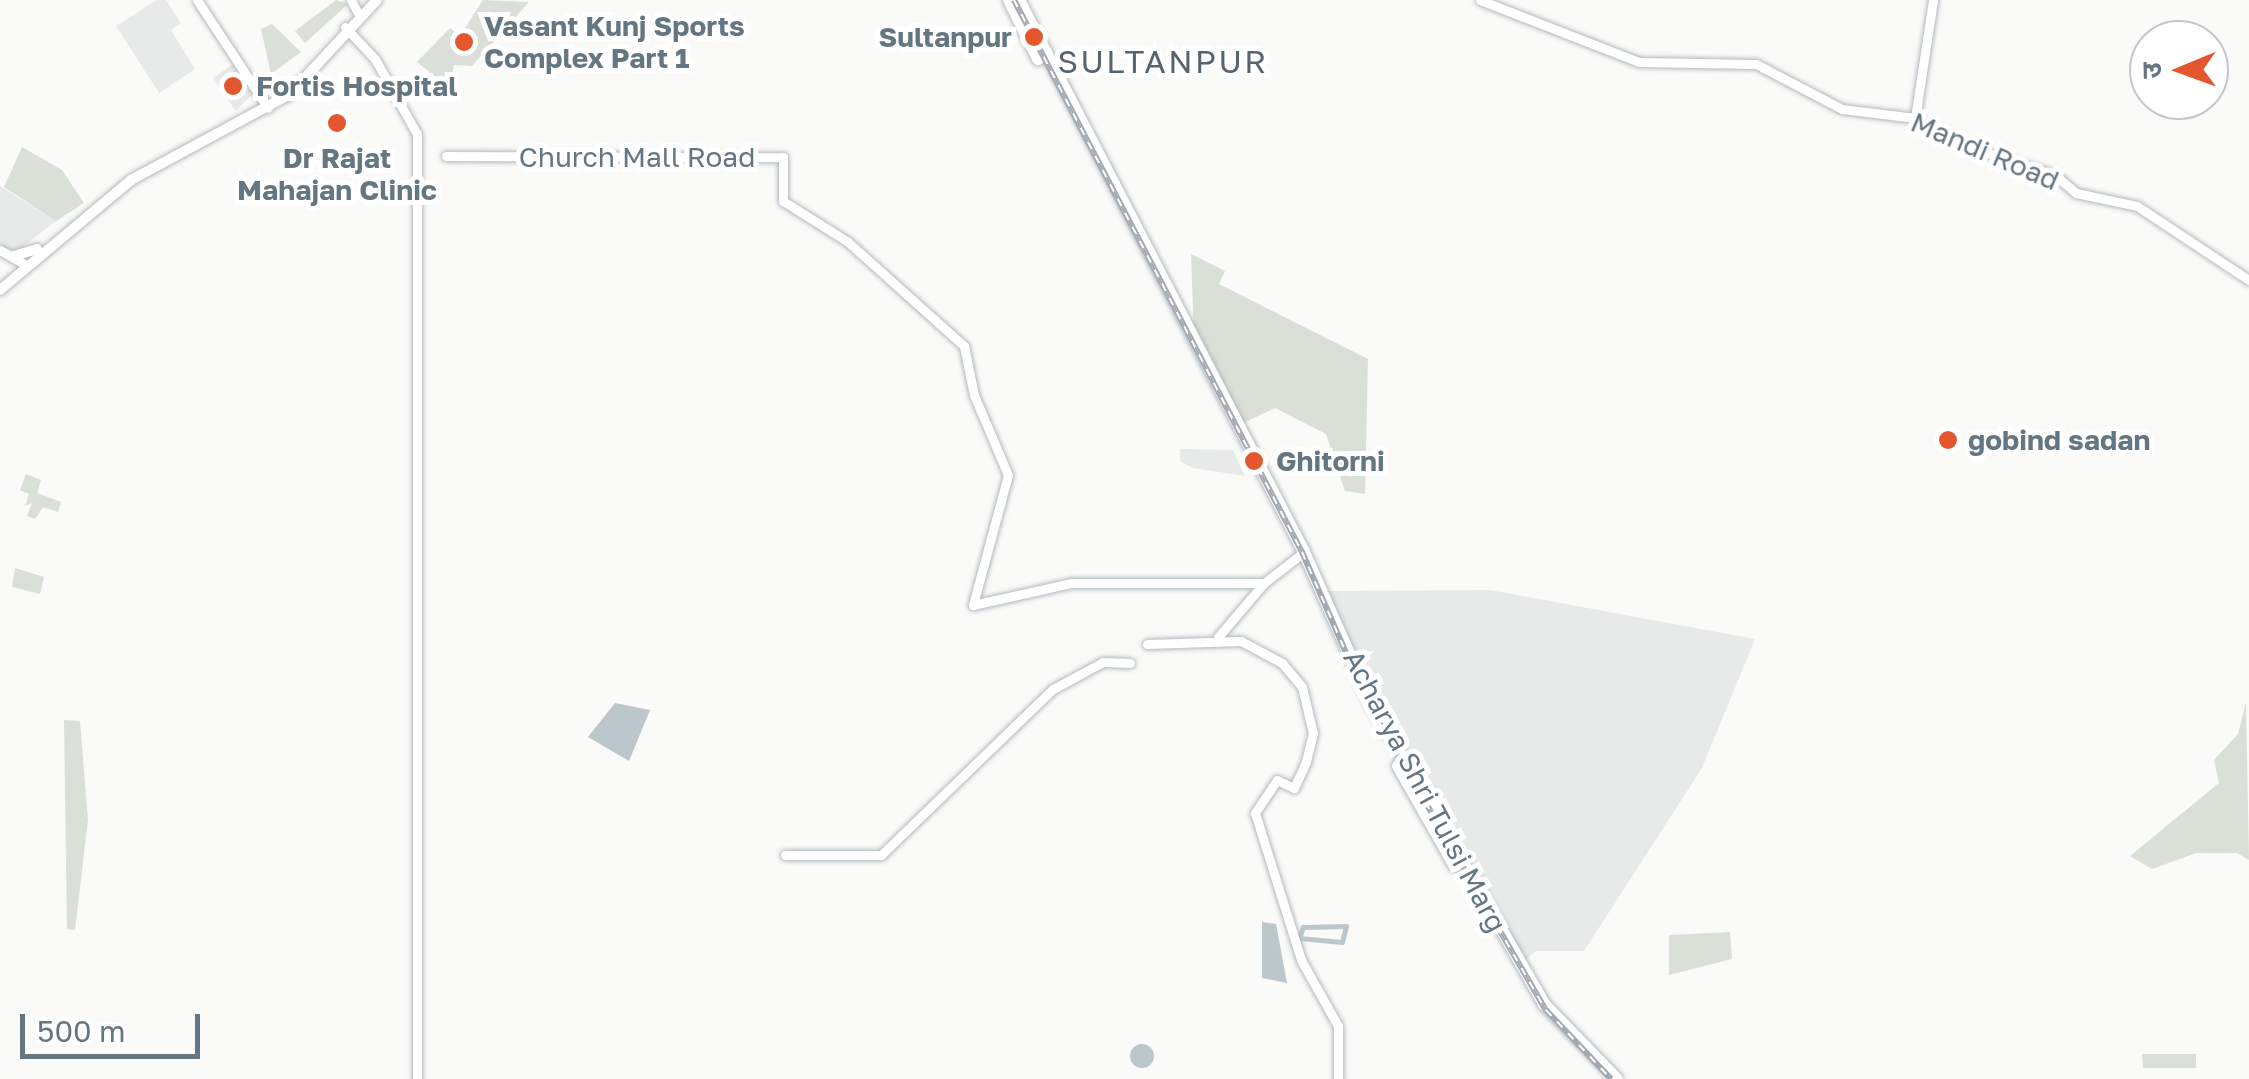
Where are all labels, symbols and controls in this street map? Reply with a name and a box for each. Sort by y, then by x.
place label: Vasant Kunj Sports Complex Part 1 [484,9,745,75]
place label: Sultanpur [879,20,1012,54]
north arrow [2129,20,2229,120]
marker: Sultanpur [1021,24,1047,50]
marker: Vasant Kunj Sports Complex Part 1 [453,31,475,53]
district label: SULTANPUR [1057,42,1269,80]
text: उ [2134,62,2167,79]
place label: Fortis Hospital [256,69,458,103]
marker: Fortis Hospital [220,73,246,99]
street label: Mandi Road [1906,105,2064,197]
marker: Dr Rajat Mahajan Clinic [324,110,350,136]
street label: Church Mall Road [519,140,755,174]
place label: Dr Rajat Mahajan Clinic [237,141,437,207]
place label: gobind sadan [1968,423,2150,457]
marker: gobind sadan [1937,429,1959,451]
place label: Ghitorni [1276,444,1385,478]
marker: Ghitorni [1241,448,1267,474]
street label: Acharya Shri Tulsi Marg [1336,644,1514,938]
scale bar [25,994,205,1056]
text: 500 m [37,1013,126,1049]

